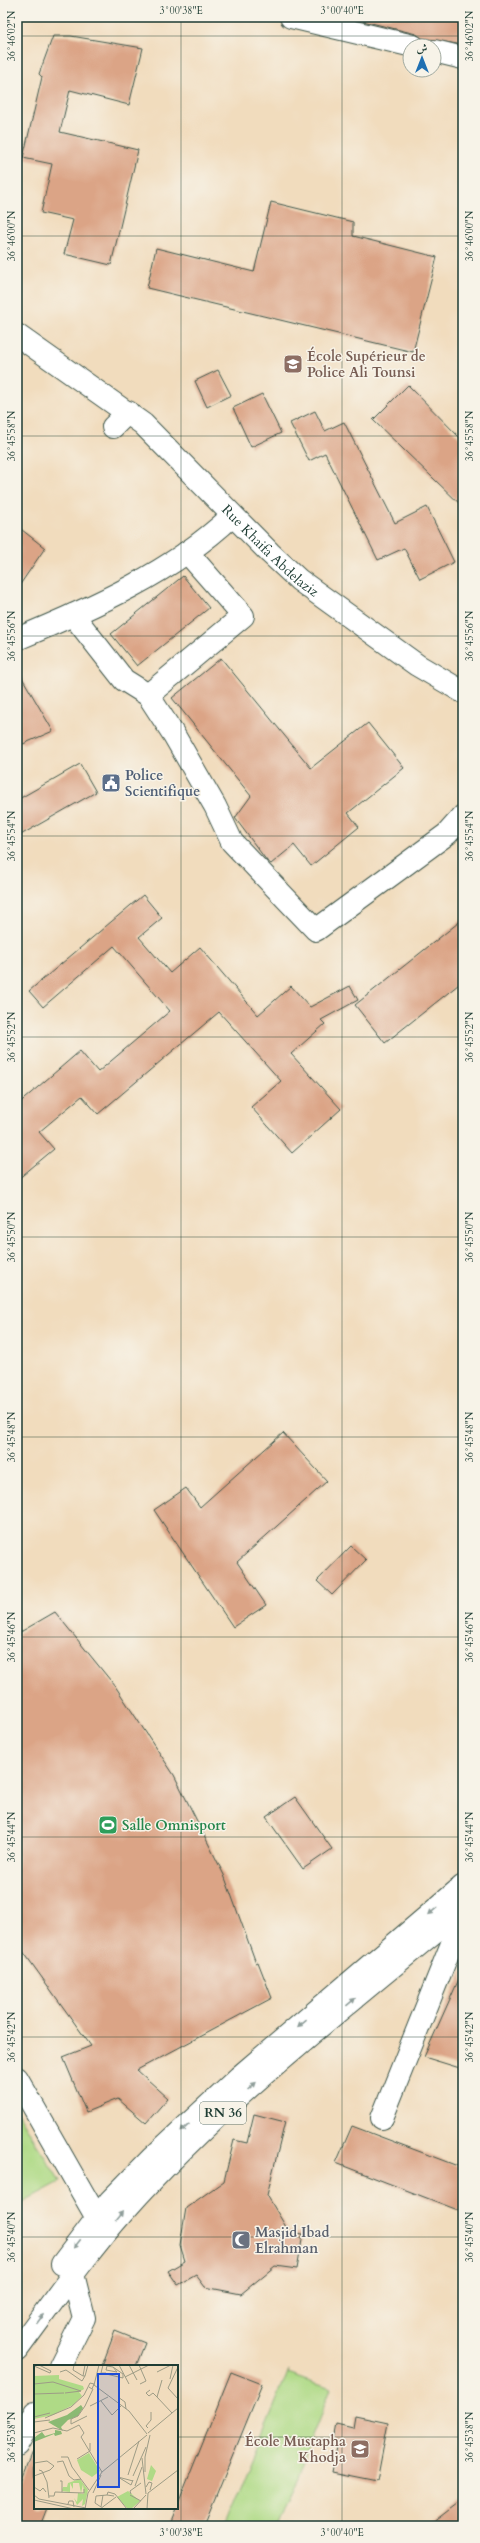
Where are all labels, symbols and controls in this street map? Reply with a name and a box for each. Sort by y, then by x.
text: 3°00'38"E [159,4,203,18]
text: 3°00'40"E [320,4,364,18]
text: 36°46'02"N [5,10,19,61]
text: 36°46'02"N [463,10,477,61]
north arrow [402,38,442,78]
text: ش [417,41,428,56]
text: 36°46'00"N [5,210,19,261]
text: 36°46'00"N [463,210,477,261]
place label: École Supérieur de Police Ali Tounsi [307,346,426,382]
school or university icon: École Supérieur de Police Ali Tounsi [282,353,304,375]
text: 36°45'58"N [5,410,19,461]
text: 36°45'58"N [463,410,477,461]
street label: Rue Khaifa Abdelaziz [218,500,324,601]
text: 36°45'56"N [5,610,19,661]
text: 36°45'56"N [463,610,477,661]
place label: Police Scientifique [125,766,200,801]
public building icon: Police Scientifique [100,772,122,794]
text: 36°45'54"N [5,810,19,861]
text: 36°45'54"N [463,810,477,861]
text: 36°45'52"N [5,1011,19,1062]
text: 36°45'52"N [463,1011,477,1062]
text: 36°45'50"N [5,1211,19,1262]
text: 36°45'50"N [463,1211,477,1262]
text: 36°45'48"N [5,1411,19,1462]
text: 36°45'48"N [463,1411,477,1462]
text: 36°45'46"N [5,1611,19,1662]
text: 36°45'46"N [463,1611,477,1662]
text: 36°45'44"N [5,1811,19,1862]
text: 36°45'44"N [463,1811,477,1862]
sports icon: Salle Omnisport [97,1814,119,1836]
place label: Salle Omnisport [122,1816,226,1835]
one-way arrow [428,1907,439,1916]
one-way arrow [346,1997,357,2006]
text: 36°45'42"N [5,2011,19,2062]
text: 36°45'42"N [463,2011,477,2062]
one-way arrow [297,2018,308,2027]
one-way arrow [247,2082,258,2091]
road number: RN 36 [200,2102,246,2124]
one-way arrow [180,2123,189,2132]
text: 36°45'40"N [5,2211,19,2262]
one-way arrow [115,2211,124,2222]
text: 36°45'40"N [463,2211,477,2262]
place label: Masjid Ibad Elrahman [255,2223,329,2258]
mosque icon: Masjid Ibad Elrahman [230,2229,252,2251]
one-way arrow [73,2238,82,2249]
one-way arrow [36,2314,44,2324]
inset map [34,2365,178,2509]
text: 36°45'38"N [5,2411,19,2462]
text: 36°45'38"N [463,2411,477,2462]
place label: École Mustapha Khodja [245,2431,346,2467]
school or university icon: École Mustapha Khodja [349,2438,371,2460]
text: 3°00'38"E [159,2526,203,2540]
text: 3°00'40"E [320,2526,364,2540]

